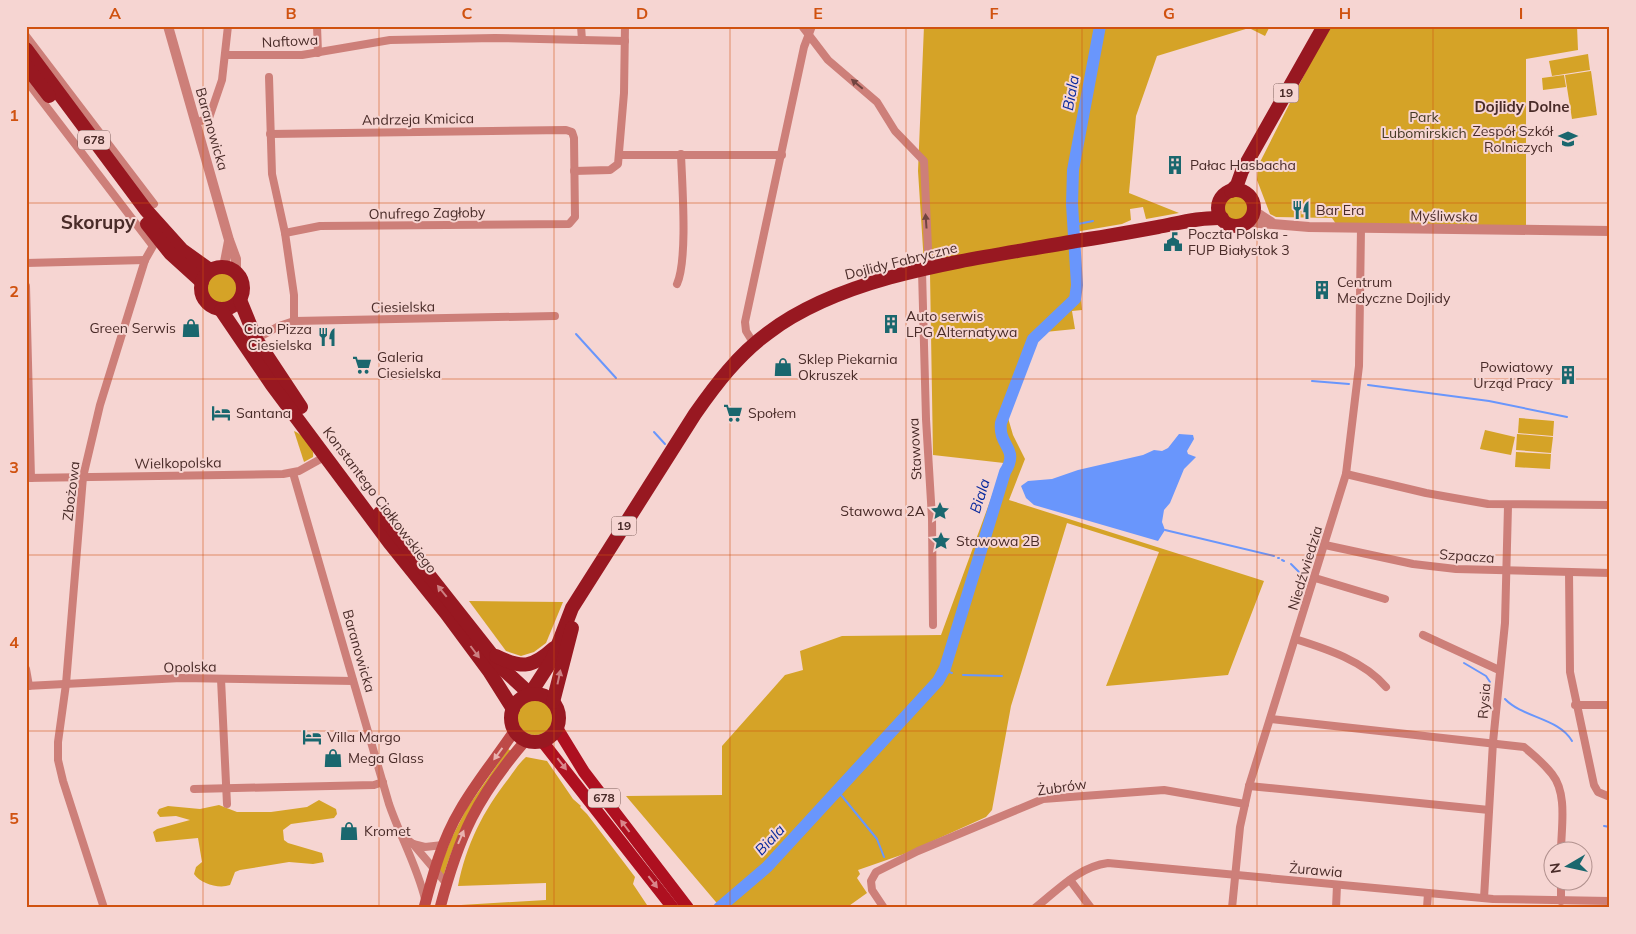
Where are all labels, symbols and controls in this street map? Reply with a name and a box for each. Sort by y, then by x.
text: A [109,3,121,23]
text: B [285,3,297,23]
text: C [462,3,473,23]
text: D [636,3,648,23]
text: E [813,3,823,23]
text: F [989,3,999,23]
text: G [1163,3,1175,23]
text: H [1339,3,1351,23]
text: I [1519,3,1523,23]
street label: Naftowa [261,31,319,51]
water label: Biala [1058,74,1083,112]
one-way arrow [850,78,863,89]
road number: 19 [1274,84,1298,102]
street label: Baranowicka [192,85,232,173]
district label: Dojlidy Dolne [1474,97,1570,116]
text: 1 [9,105,19,125]
park label: Park Lubomirskich [1381,108,1467,142]
street label: Andrzeja Kmicica [362,109,474,129]
place label: Zespół Szkół Rolniczych [1473,122,1554,156]
school or university icon: Zespół Szkół Rolniczych [1557,128,1579,150]
road number: 678 [78,130,110,150]
building icon: Pałac Hasbacha [1164,154,1186,176]
place label: Pałac Hasbacha [1190,156,1296,174]
restaurant icon: Bar Era [1290,199,1312,221]
place label: Bar Era [1316,201,1364,219]
street label: Onufrego Zagłoby [369,203,486,223]
street label: Myśliwska [1410,206,1478,226]
district label: Skorupy [61,210,136,234]
one-way arrow [922,212,930,228]
place label: Poczta Polska - FUP Białystok 3 [1188,225,1290,259]
public building icon: Poczta Polska - FUP Białystok 3 [1162,231,1184,253]
street label: Dojlidy Fabryczne [843,238,959,284]
place label: Centrum Medyczne Dojlidy [1337,273,1451,307]
building icon: Centrum Medyczne Dojlidy [1311,279,1333,301]
text: 2 [9,281,19,301]
street label: Ciesielska [371,297,435,317]
place label: Auto serwis LPG Alternatywa [906,307,1017,341]
building icon: Auto serwis LPG Alternatywa [880,313,902,335]
shop icon: Green Serwis [180,317,202,339]
place label: Green Serwis [89,319,176,337]
place label: Ciao Pizza Ciesielska [244,320,312,354]
restaurant icon: Ciao Pizza Ciesielska [316,326,338,348]
place label: Galeria Ciesielska [377,348,441,382]
place label: Sklep Piekarnia Okruszek [798,350,898,384]
supermarket icon: Galeria Ciesielska [351,354,373,376]
shop icon: Sklep Piekarnia Okruszek [772,356,794,378]
place label: Powiatowy Urząd Pracy [1473,358,1554,392]
building icon: Powiatowy Urząd Pracy [1557,364,1579,386]
hotel icon: Santana [210,402,232,424]
supermarket icon: Społem [722,402,744,424]
place label: Santana [236,404,291,422]
place label: Społem [748,404,796,422]
street label: Stawowa [904,417,926,481]
street label: Konstantego Ciołkowskiego [319,423,441,577]
street label: Wielkopolska [134,453,222,473]
text: 3 [9,457,19,477]
street label: Zbożowa [58,460,84,522]
water label: Biala [965,476,994,516]
place icon: Stawowa 2A [929,500,951,522]
place label: Stawowa 2A [840,502,926,520]
road number: 19 [612,516,636,536]
street label: Niedźwiedzia [1284,524,1326,612]
place icon: Stawowa 2B [930,530,952,552]
place label: Stawowa 2B [956,532,1040,550]
street label: Szpacza [1439,545,1495,567]
one-way arrow [437,584,448,597]
street label: Baranowicka [339,607,379,695]
text: 4 [9,632,19,652]
one-way arrow [470,645,480,659]
street label: Opolska [163,658,217,676]
one-way arrow [556,669,564,685]
street label: Rysia [1473,682,1495,720]
hotel icon: Villa Margo [301,726,323,748]
place label: Villa Margo [327,728,401,746]
shop icon: Mega Glass [322,747,344,769]
one-way arrow [493,747,503,761]
place label: Mega Glass [348,749,424,767]
one-way arrow [557,757,567,771]
street label: Żubrów [1036,775,1088,799]
road number: 678 [588,788,620,808]
text: 5 [9,808,19,828]
shop icon: Kromet [338,820,360,842]
one-way arrow [620,820,631,833]
water label: Biala [751,820,789,859]
place label: Kromet [364,822,411,840]
one-way arrow [458,830,466,844]
north arrow [1544,842,1594,892]
street label: Żurawia [1289,859,1343,881]
text: N [1545,861,1565,875]
one-way arrow [648,875,659,888]

